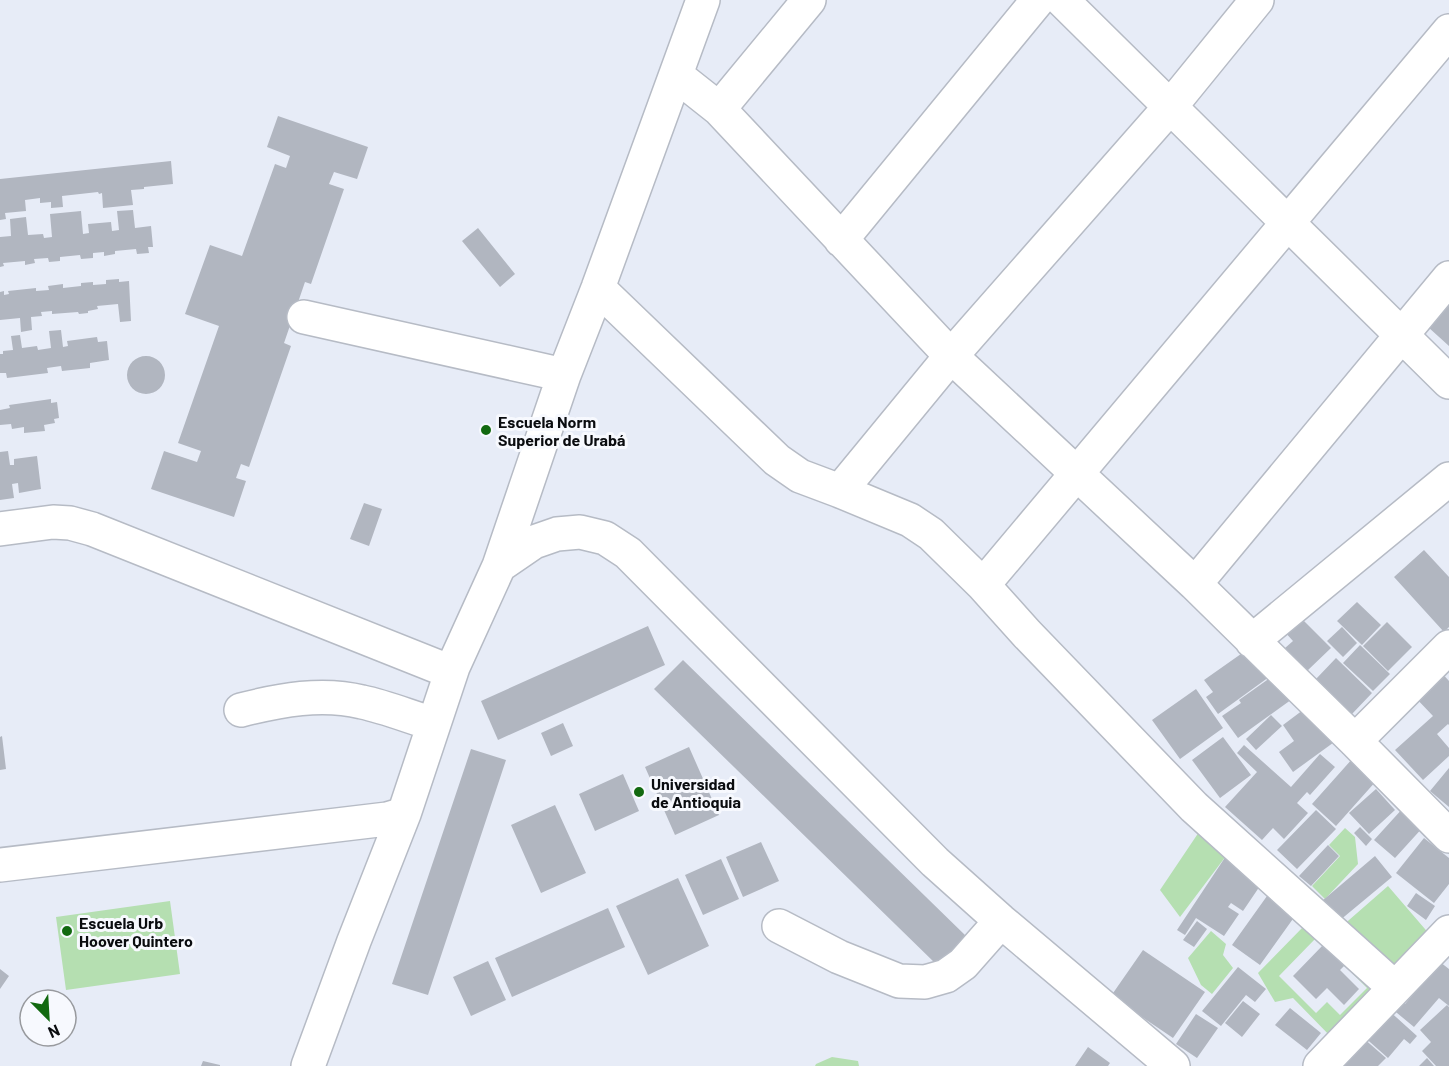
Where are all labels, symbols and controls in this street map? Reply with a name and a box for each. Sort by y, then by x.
place label: Escuela Norm Superior de Urabá [498,412,626,449]
marker: Escuela Norm Superior de Urabá [479,423,493,437]
place label: Universidad de Antioquia [651,774,741,811]
marker: Universidad de Antioquia [632,785,646,799]
place label: Escuela Urb Hoover Quintero [79,913,193,950]
marker: Escuela Urb Hoover Quintero [60,924,74,938]
north arrow [18,988,78,1048]
text: N [46,1021,63,1043]

